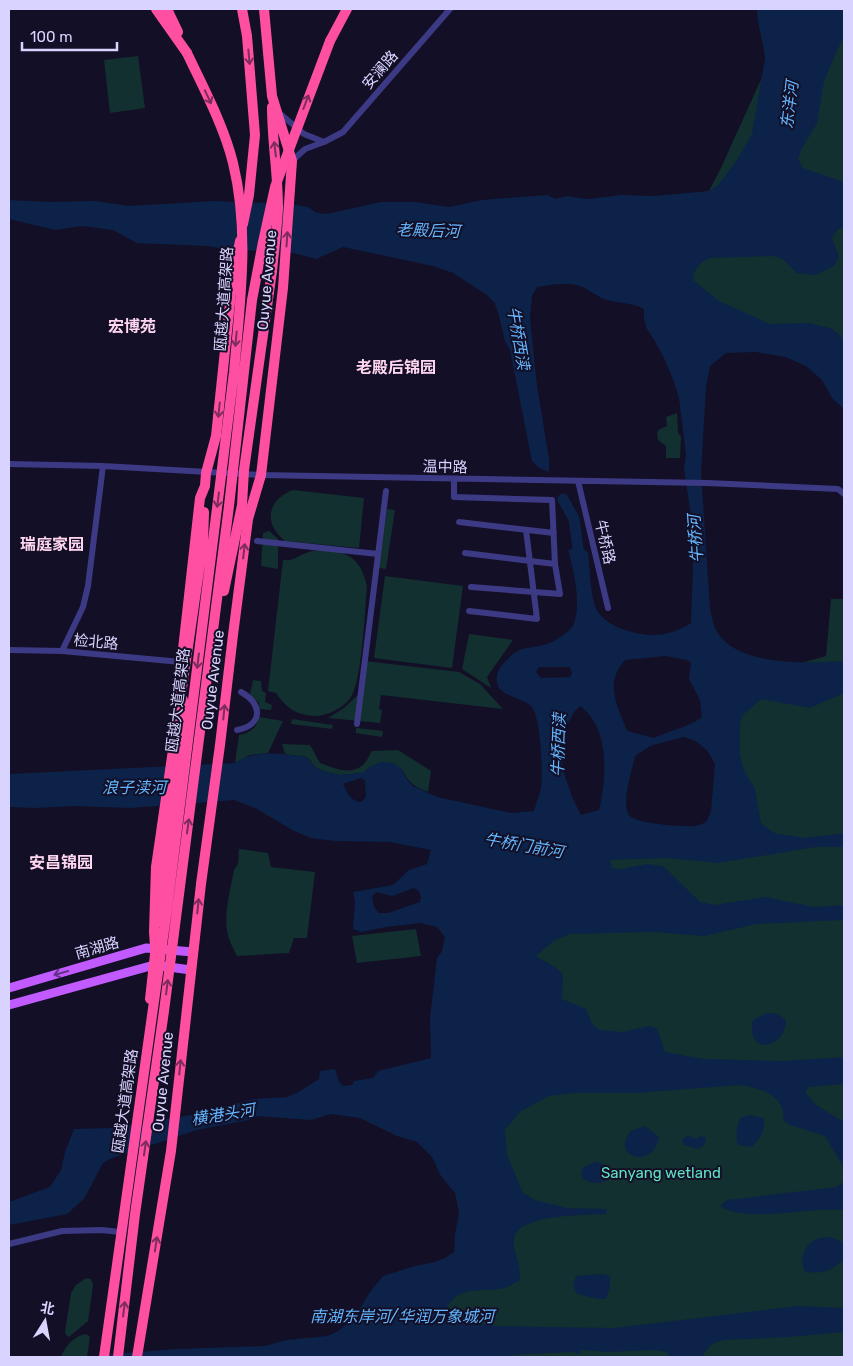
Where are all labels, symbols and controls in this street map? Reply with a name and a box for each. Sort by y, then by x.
scale bar [22,20,118,52]
text: 100 m [30,28,72,46]
street label: 安澜路 [358,47,402,93]
one-way arrow [244,49,254,65]
water label: 东洋河 [777,77,802,130]
one-way arrow [203,90,213,105]
one-way arrow [302,95,311,110]
one-way arrow [270,141,280,157]
water label: 老殿后河 [396,220,463,241]
street label: Ouyue Avenue [254,229,280,331]
one-way arrow [282,231,291,247]
street label: 瓯越大道高架路 [211,246,237,352]
water label: 牛桥西渎 [504,305,534,373]
district label: 宏博苑 [108,317,156,336]
one-way arrow [232,330,241,346]
district label: 老殿后锦园 [356,358,436,377]
one-way arrow [214,402,224,418]
street label: 温中路 [422,458,468,476]
one-way arrow [213,492,223,508]
water label: 牛桥河 [684,511,707,564]
street label: 牛桥路 [591,518,619,566]
district label: 瑞庭家园 [20,535,84,554]
one-way arrow [239,543,249,559]
street label: Ouyue Avenue [198,629,228,731]
street label: 检北路 [73,631,119,653]
street label: 瓯越大道高架路 [163,647,193,753]
one-way arrow [193,653,203,669]
one-way arrow [219,704,229,720]
water label: 牛桥西渎 [548,711,569,777]
water label: 浪子渎河 [102,778,169,797]
one-way arrow [183,818,193,834]
water label: 牛桥门前河 [483,829,568,862]
district label: 安昌锦园 [29,853,93,872]
one-way arrow [193,898,203,914]
street label: 南湖路 [73,933,121,963]
one-way arrow [53,968,69,978]
one-way arrow [162,979,172,995]
street label: Ouyue Avenue [149,1031,177,1133]
street label: 瓯越大道高架路 [109,1048,141,1154]
one-way arrow [175,1059,185,1075]
water label: 横港头河 [190,1100,259,1129]
one-way arrow [140,1140,150,1156]
park label: Sanyang wetland [601,1164,721,1182]
one-way arrow [151,1237,161,1253]
north arrow [20,1296,70,1346]
text: 北 [39,1299,56,1318]
one-way arrow [119,1301,129,1317]
water label: 南湖东岸河/华润万象城河 [310,1307,497,1326]

